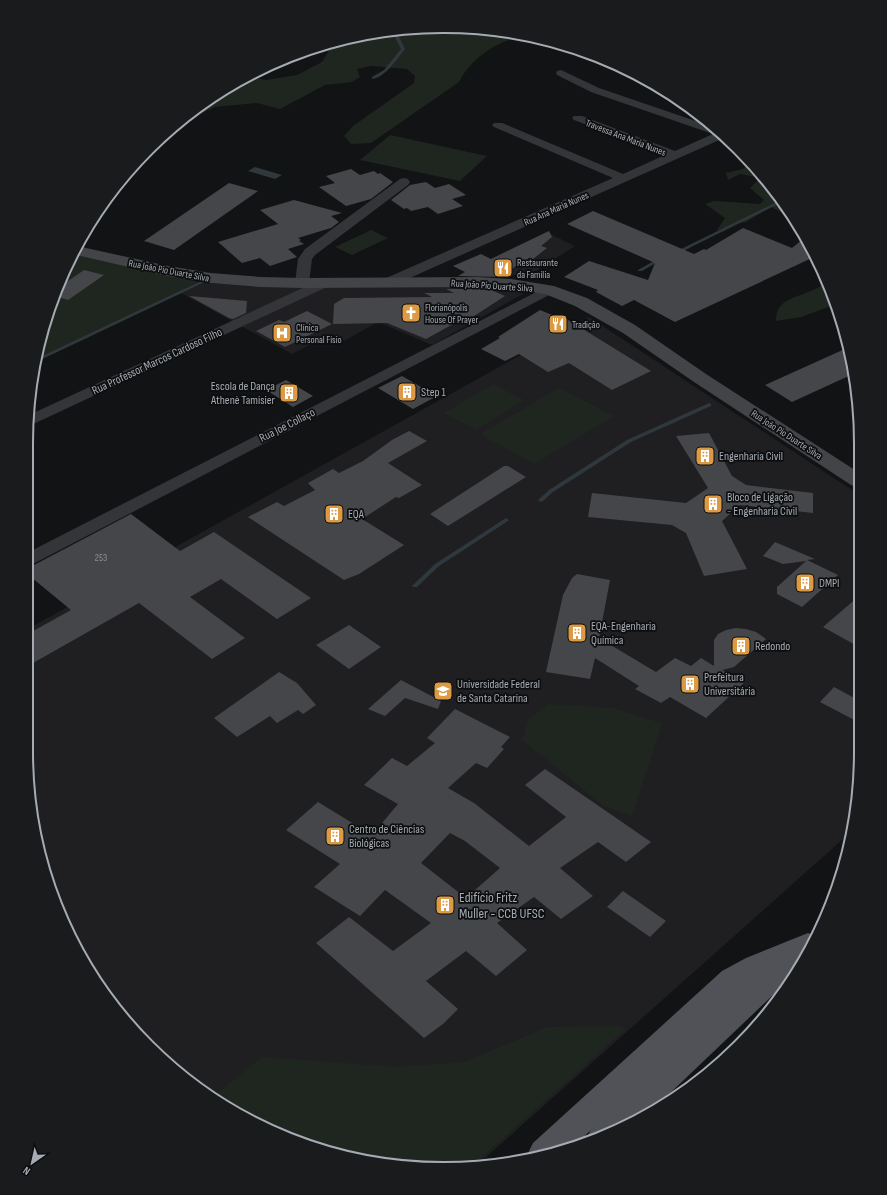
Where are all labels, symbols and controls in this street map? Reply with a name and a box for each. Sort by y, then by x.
street label: Travessa Ana Maria Nunes [584,117,668,159]
street label: Rua Ana Maria Nunes [522,189,591,229]
street label: Rua João Pio Duarte Silva [127,257,210,285]
restaurant icon: Restaurante da Família [492,257,514,279]
place label: Restaurante da Família [517,257,558,281]
street label: Rua João Pio Duarte Silva [451,277,533,295]
church icon: Florianópolis House Of Prayer [400,302,422,324]
place label: Florianópolis House Of Prayer [425,302,479,326]
restaurant icon: Tradição [547,313,569,335]
place label: Tradição [572,319,600,331]
hospital icon: Clínica Personal Físio [271,322,293,344]
place label: Clínica Personal Físio [296,322,342,346]
street label: Rua Professor Marcos Cardoso Filho [90,325,225,398]
place label: Escola de Dança Athenè Tamisier [210,379,276,408]
building icon: Step 1 [396,381,418,403]
building icon: Escola de Dança Athenè Tamisier [278,382,300,404]
place label: Step 1 [421,385,446,400]
street label: Rua Joe Collaço [257,405,318,446]
street label: Rua João Pio Duarte Silva [749,407,824,462]
building icon: Engenharia Civil [694,445,716,467]
place label: Engenharia Civil [719,449,783,464]
place label: Bloco de Ligação - Engenharia Civil [727,490,797,519]
building icon: Bloco de Ligação - Engenharia Civil [702,493,724,515]
building icon: EQA [323,503,345,525]
place label: EQA [348,507,365,522]
house number: 253 [95,552,107,564]
building icon: DMPI [794,572,816,594]
place label: DMPI [819,576,840,591]
place label: EQA-Engenharia Química [591,619,656,648]
building icon: EQA-Engenharia Química [566,622,588,644]
building icon: Redondo [730,635,752,657]
place label: Redondo [755,639,790,654]
place label: Prefeitura Universitária [704,670,755,699]
building icon: Prefeitura Universitária [679,673,701,695]
place label: Universidade Federal de Santa Catarina [457,677,540,706]
school or university icon: Universidade Federal de Santa Catarina [432,680,454,702]
place label: Centro de Ciências Biológicas [349,822,424,851]
building icon: Centro de Ciências Biológicas [324,825,346,847]
place label: Edifício Fritz Muller - CCB UFSC [459,889,545,922]
building icon: Edifício Fritz Muller - CCB UFSC [434,894,456,916]
north arrow [12,1143,52,1183]
text: N [21,1164,33,1178]

